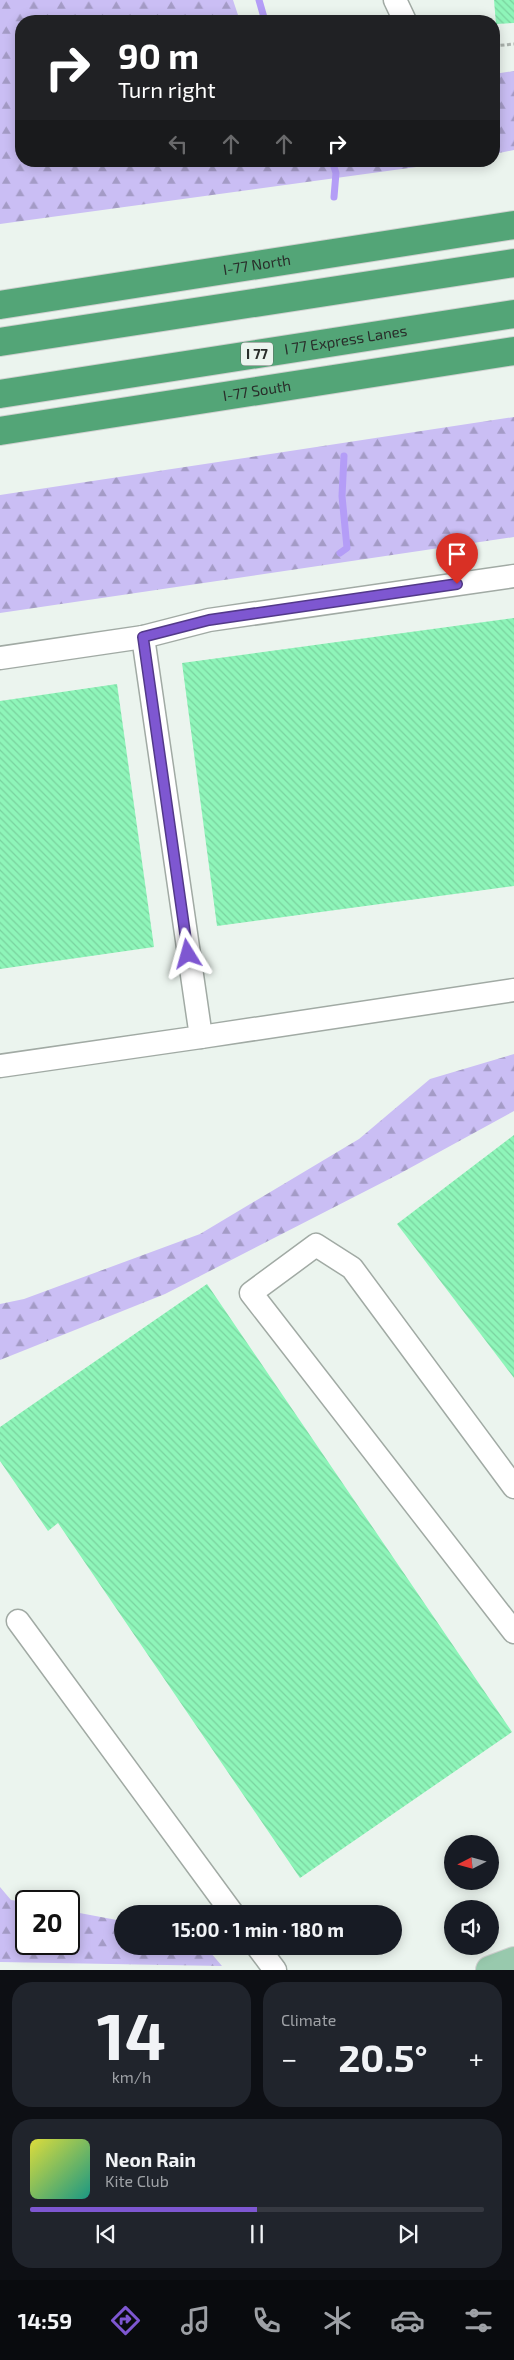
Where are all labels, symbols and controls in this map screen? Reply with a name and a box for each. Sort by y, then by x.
text: 90 m [118,34,199,76]
icon: right [35,35,100,100]
text: Turn right [118,76,216,102]
icon: left [164,130,192,158]
icon: ahead [217,130,245,158]
icon: ahead [270,130,298,158]
icon: right [323,130,351,158]
street label: I-77 North [222,250,292,278]
street label: I 77 Express Lanes [283,321,408,358]
road number: I 77 [241,342,273,366]
street label: I-77 South [221,376,292,404]
pin [436,533,478,584]
icon: arrive [443,540,471,568]
position arrow [161,927,213,979]
north arrow [444,1835,499,1890]
map controls [444,1835,499,1955]
speed limit sign: 20 [15,1890,80,1955]
button: sound [444,1900,499,1955]
text: 15:00 · 1 min · 180 m [172,1918,344,1941]
text: 14 [97,1995,166,2073]
text: Climate [281,2010,336,2029]
text: 20.5° [338,2034,428,2080]
text: − [281,2041,297,2075]
text: + [469,2041,484,2075]
text: km/h [112,2067,151,2086]
text: Neon Rain [105,2148,196,2171]
text: Kite Club [105,2171,169,2190]
icon: previous [92,2220,120,2248]
icon: pause [243,2220,271,2248]
icon: next [394,2220,422,2248]
icon: directions [108,2303,143,2338]
icon: music [178,2303,213,2338]
icon: phone [249,2303,284,2338]
icon: climate [320,2303,355,2338]
icon: car [390,2303,425,2338]
icon: filters [461,2303,496,2338]
text: 14:59 [18,2307,72,2333]

